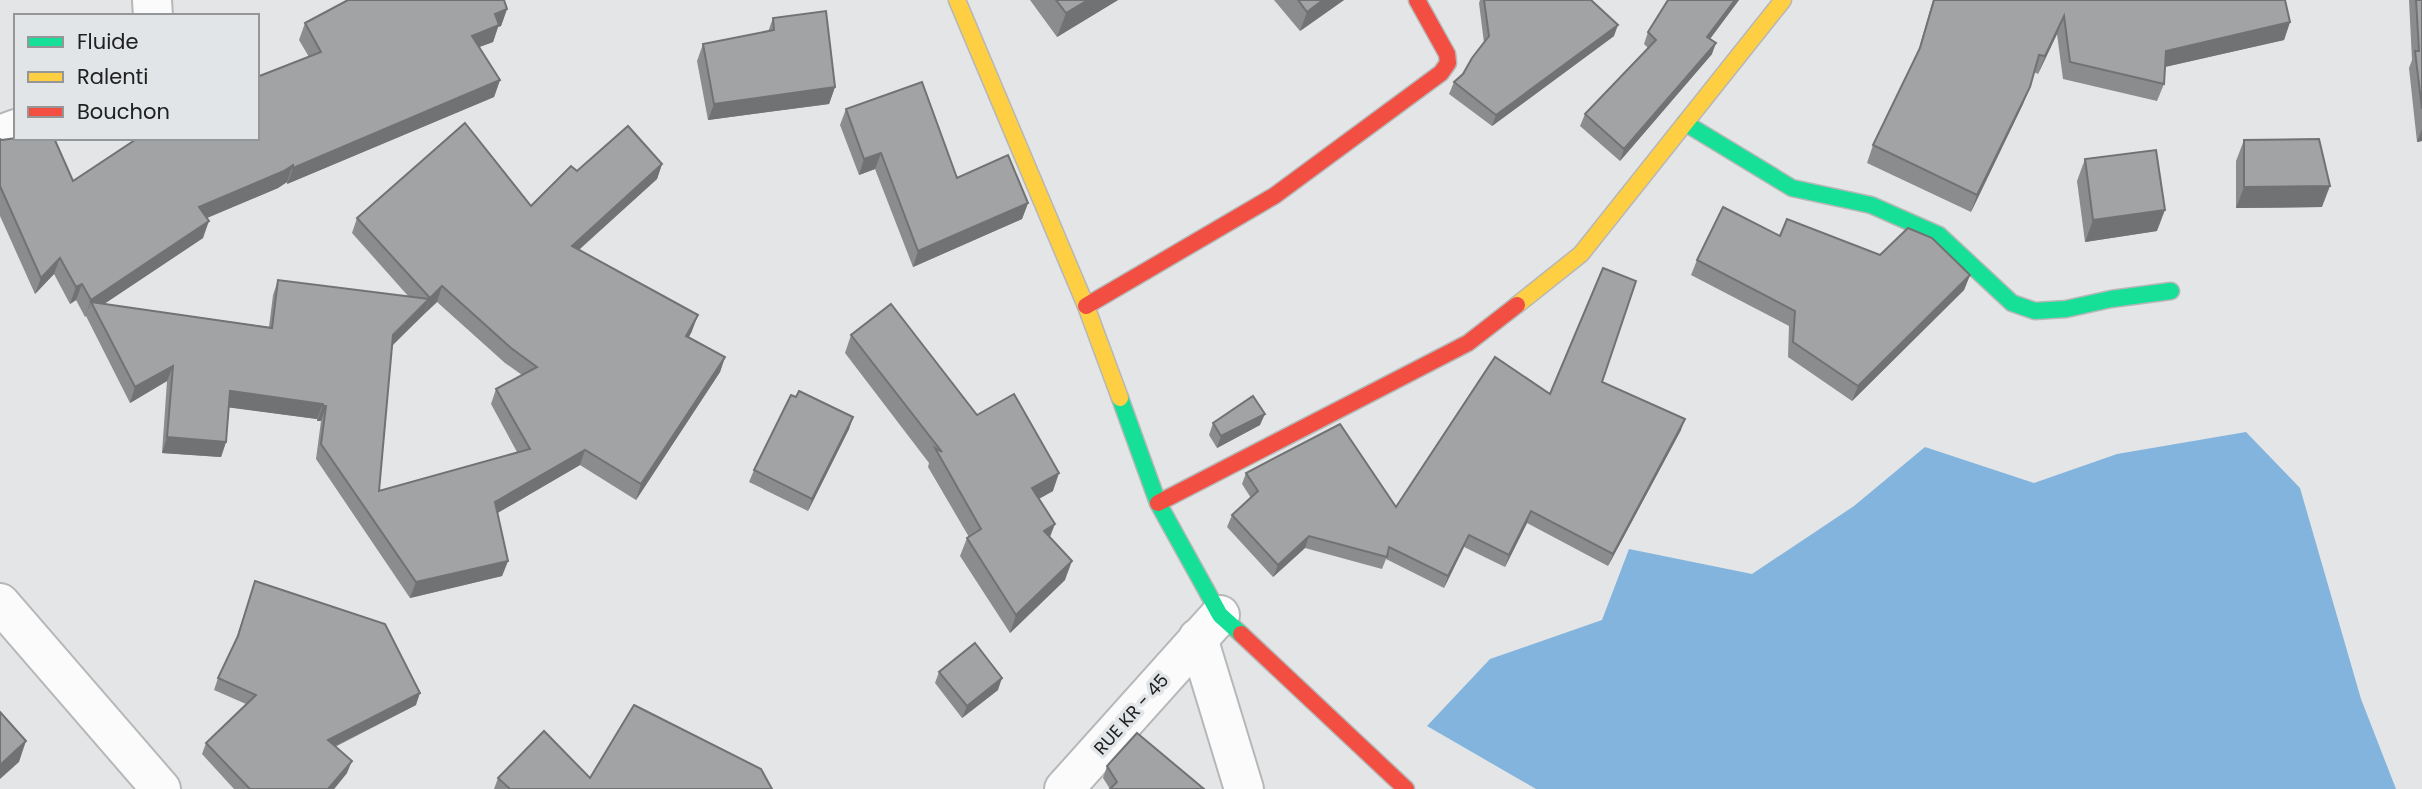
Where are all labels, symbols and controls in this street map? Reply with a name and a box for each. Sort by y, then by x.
legend [14,14,259,140]
text: Fluide [77,27,139,56]
text: Ralenti [77,62,148,91]
text: Bouchon [77,97,170,126]
street label: RUE KR - 45 [1088,668,1174,760]

